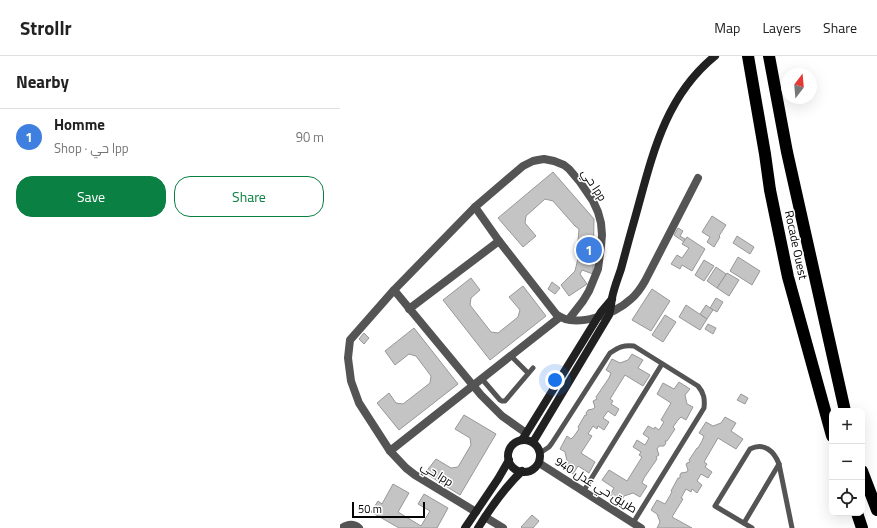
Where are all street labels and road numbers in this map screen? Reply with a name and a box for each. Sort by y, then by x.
street label: حي lpp [576,165,612,205]
street label: Rocade Ouest [780,209,813,282]
street label: طريق حي عدل 940 [551,452,641,519]
street label: حي lpp [417,456,457,492]

